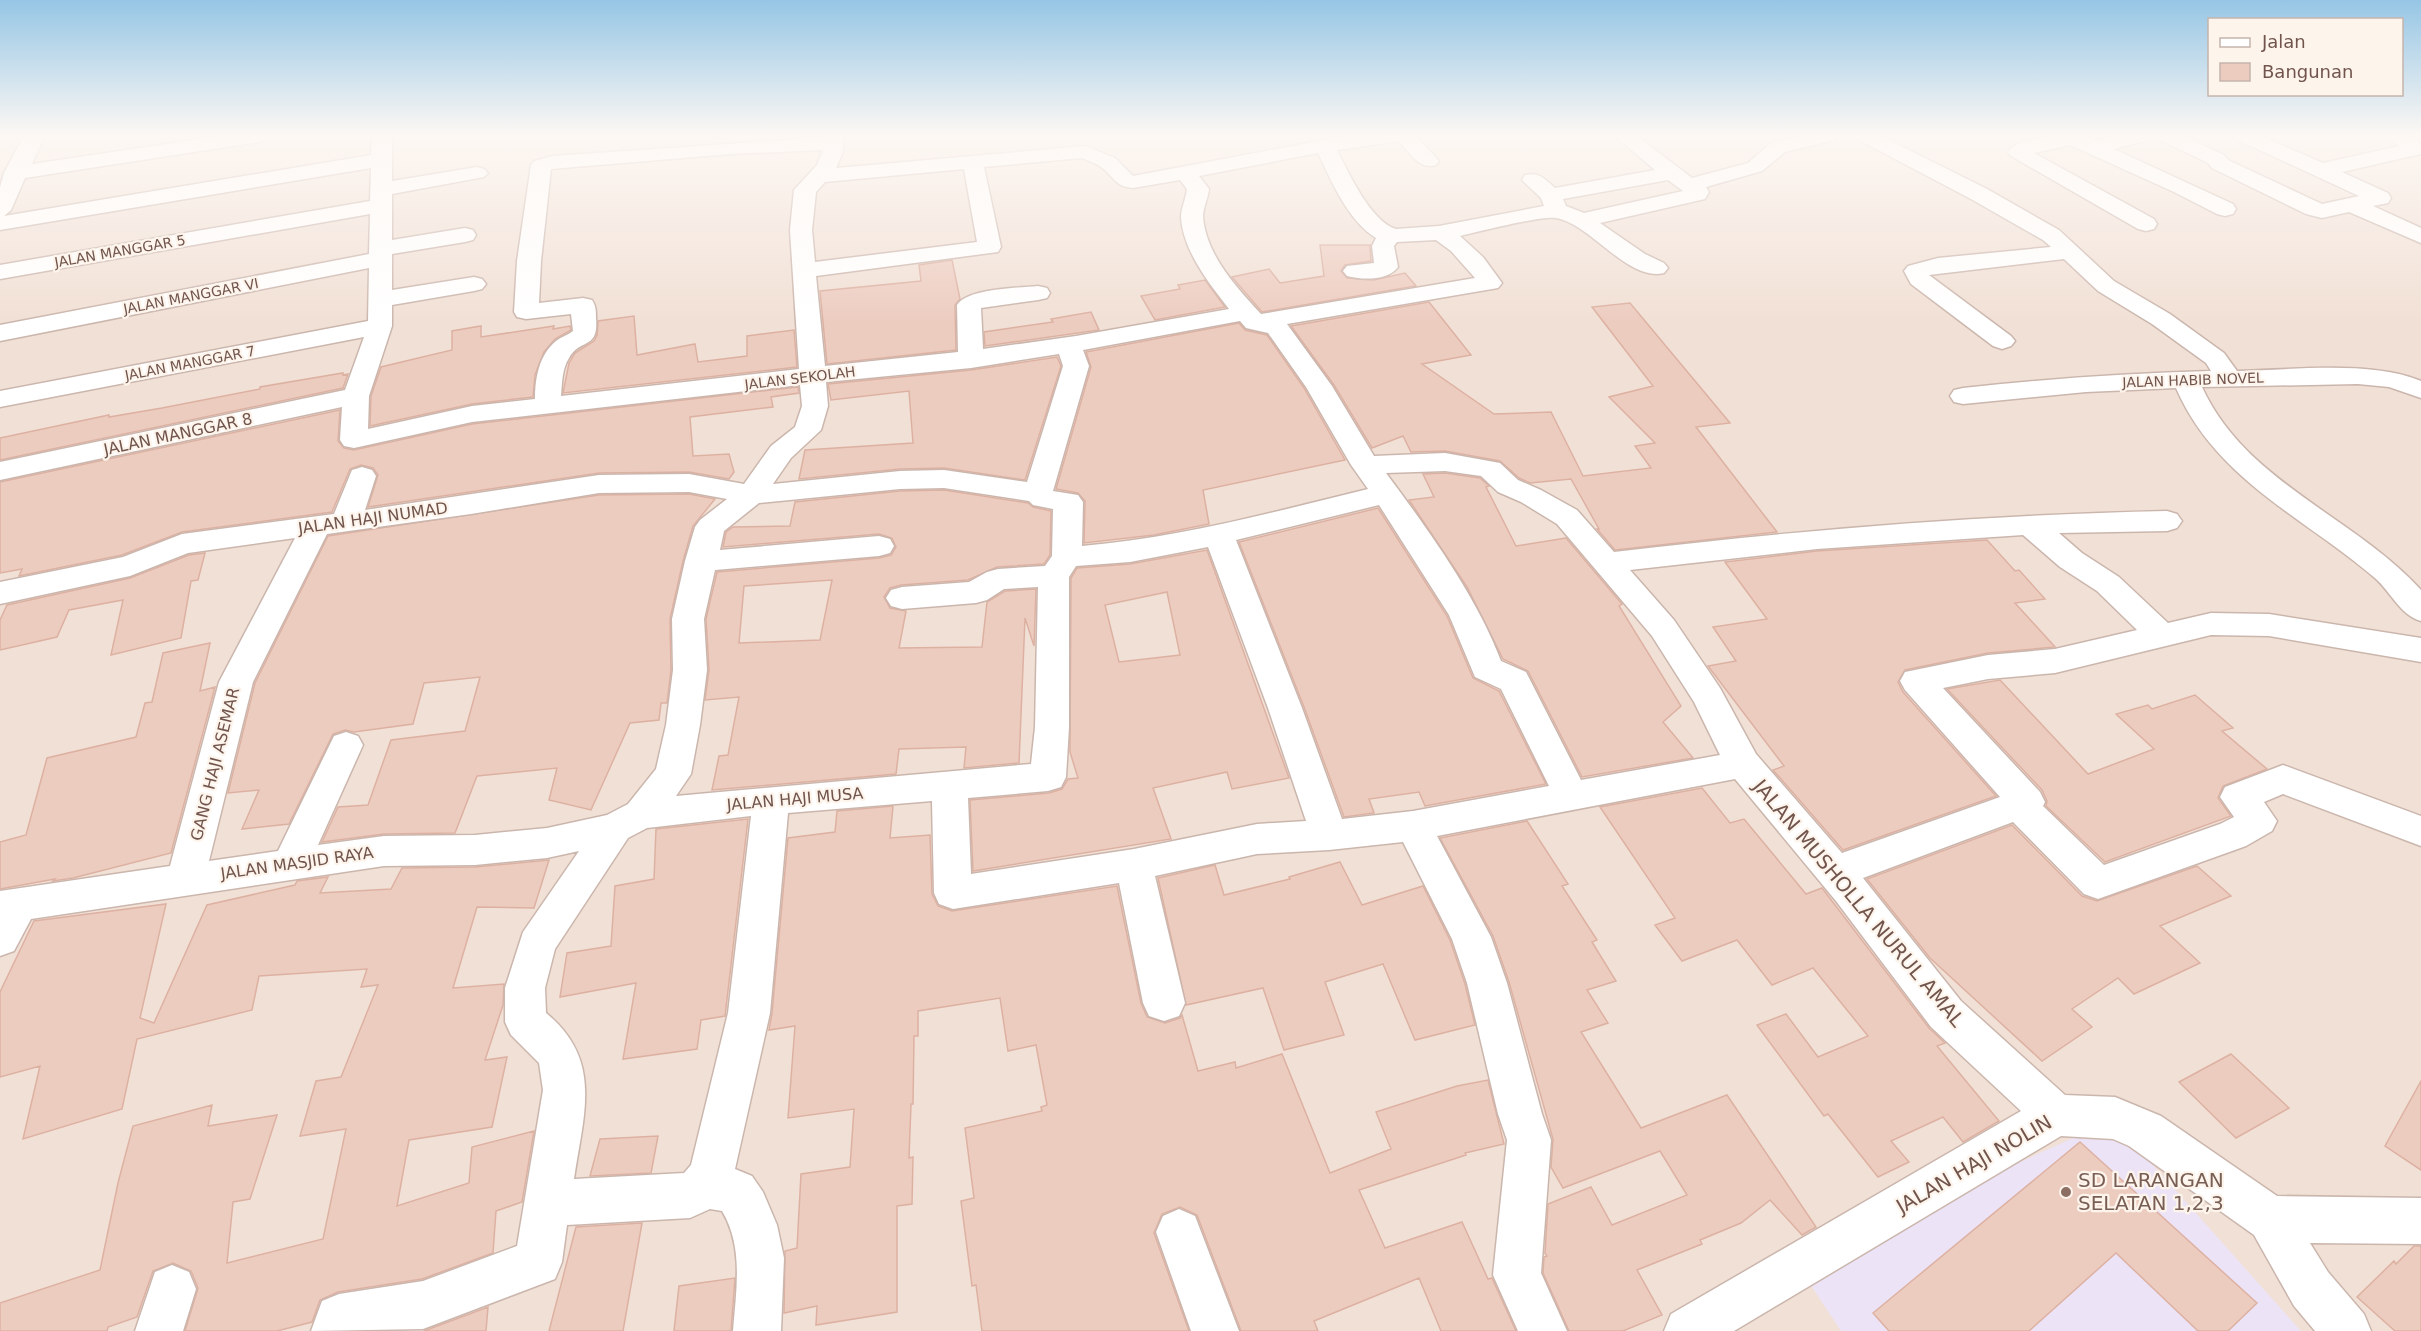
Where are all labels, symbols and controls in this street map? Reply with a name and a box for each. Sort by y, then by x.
legend [2208,18,2403,96]
text: Jalan [2261,31,2306,52]
text: Bangunan [2262,61,2353,82]
street label: JALAN MANGGAR 5 [52,232,187,271]
street label: JALAN MANGGAR VI [121,275,260,317]
street label: JALAN MANGGAR 7 [122,342,257,384]
street label: JALAN SEKOLAH [743,363,856,393]
street label: JALAN HABIB NOVEL [2121,370,2264,390]
street label: JALAN MANGGAR 8 [101,409,254,459]
street label: JALAN HAJI NUMAD [296,498,449,538]
street label: GANG HAJI ASEMAR [187,685,243,843]
street label: JALAN MUSHOLLA NURUL AMAL [1747,773,1970,1032]
street label: JALAN HAJI MUSA [725,784,864,815]
street label: JALAN MASJID RAYA [218,843,375,883]
street label: JALAN HAJI NOLIN [1890,1110,2056,1219]
place label: SD LARANGAN SELATAN 1,2,3 [2078,1168,2224,1215]
marker: SD LARANGAN SELATAN 1,2,3 [2059,1185,2073,1199]

